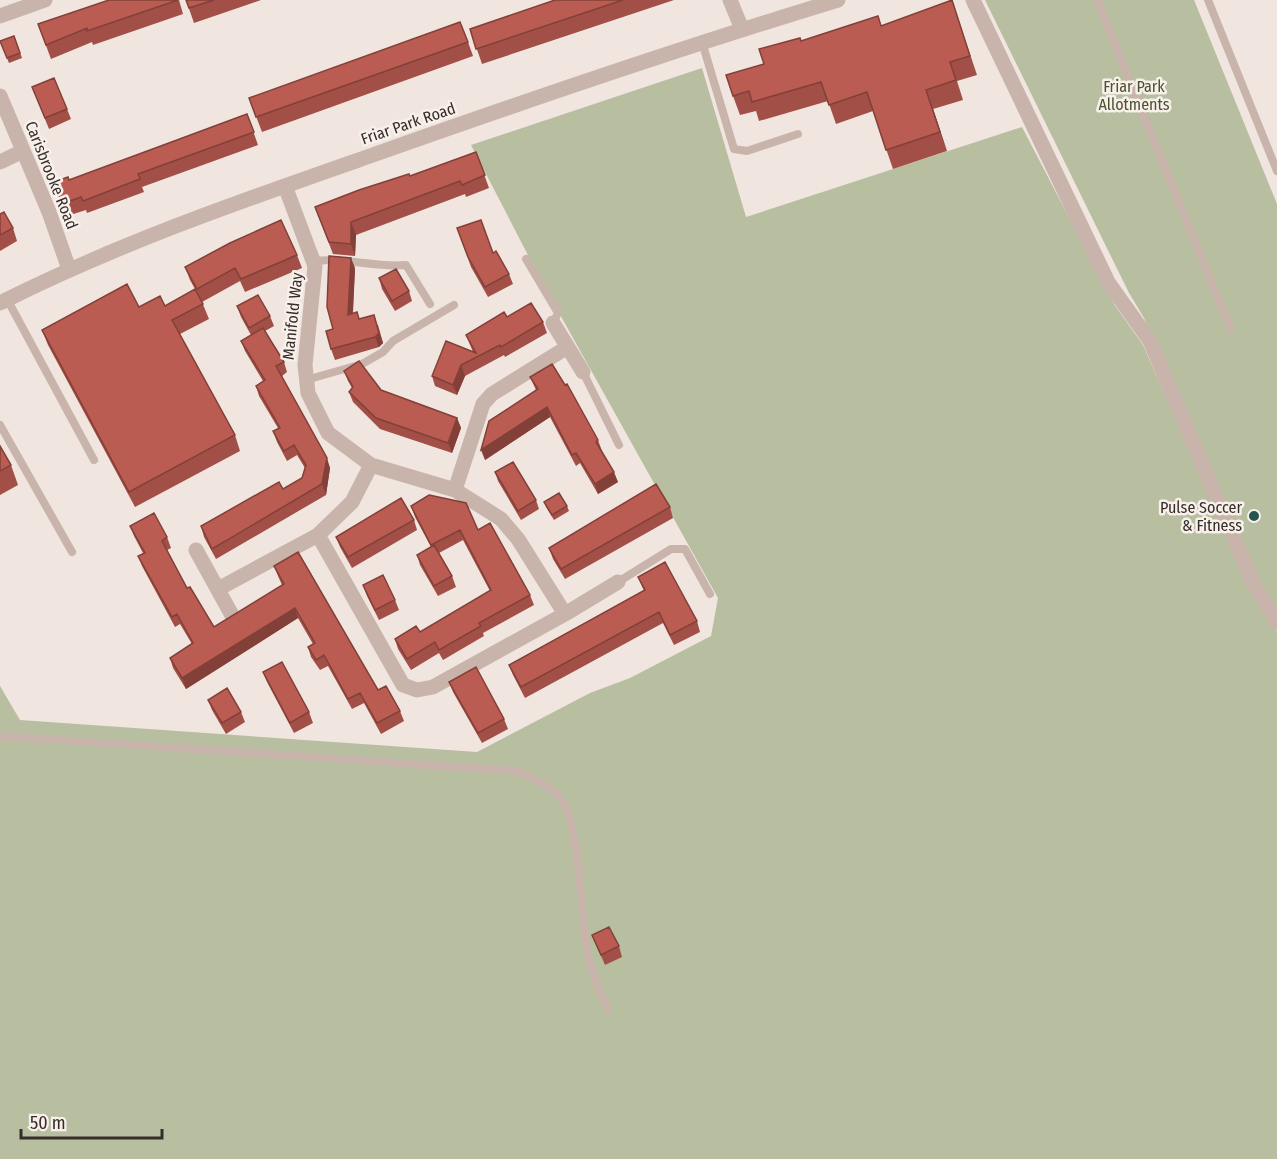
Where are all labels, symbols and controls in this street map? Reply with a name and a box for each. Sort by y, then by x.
park label: Friar Park Allotments [1098,77,1170,114]
street label: Friar Park Road [358,98,458,149]
street label: Carisbrooke Road [21,118,82,232]
street label: Manifold Way [278,271,307,361]
place label: Pulse Soccer & Fitness [1160,498,1242,535]
marker: Pulse Soccer & Fitness [1247,509,1261,523]
scale bar [21,1102,162,1140]
text: 50 m [30,1112,66,1134]

